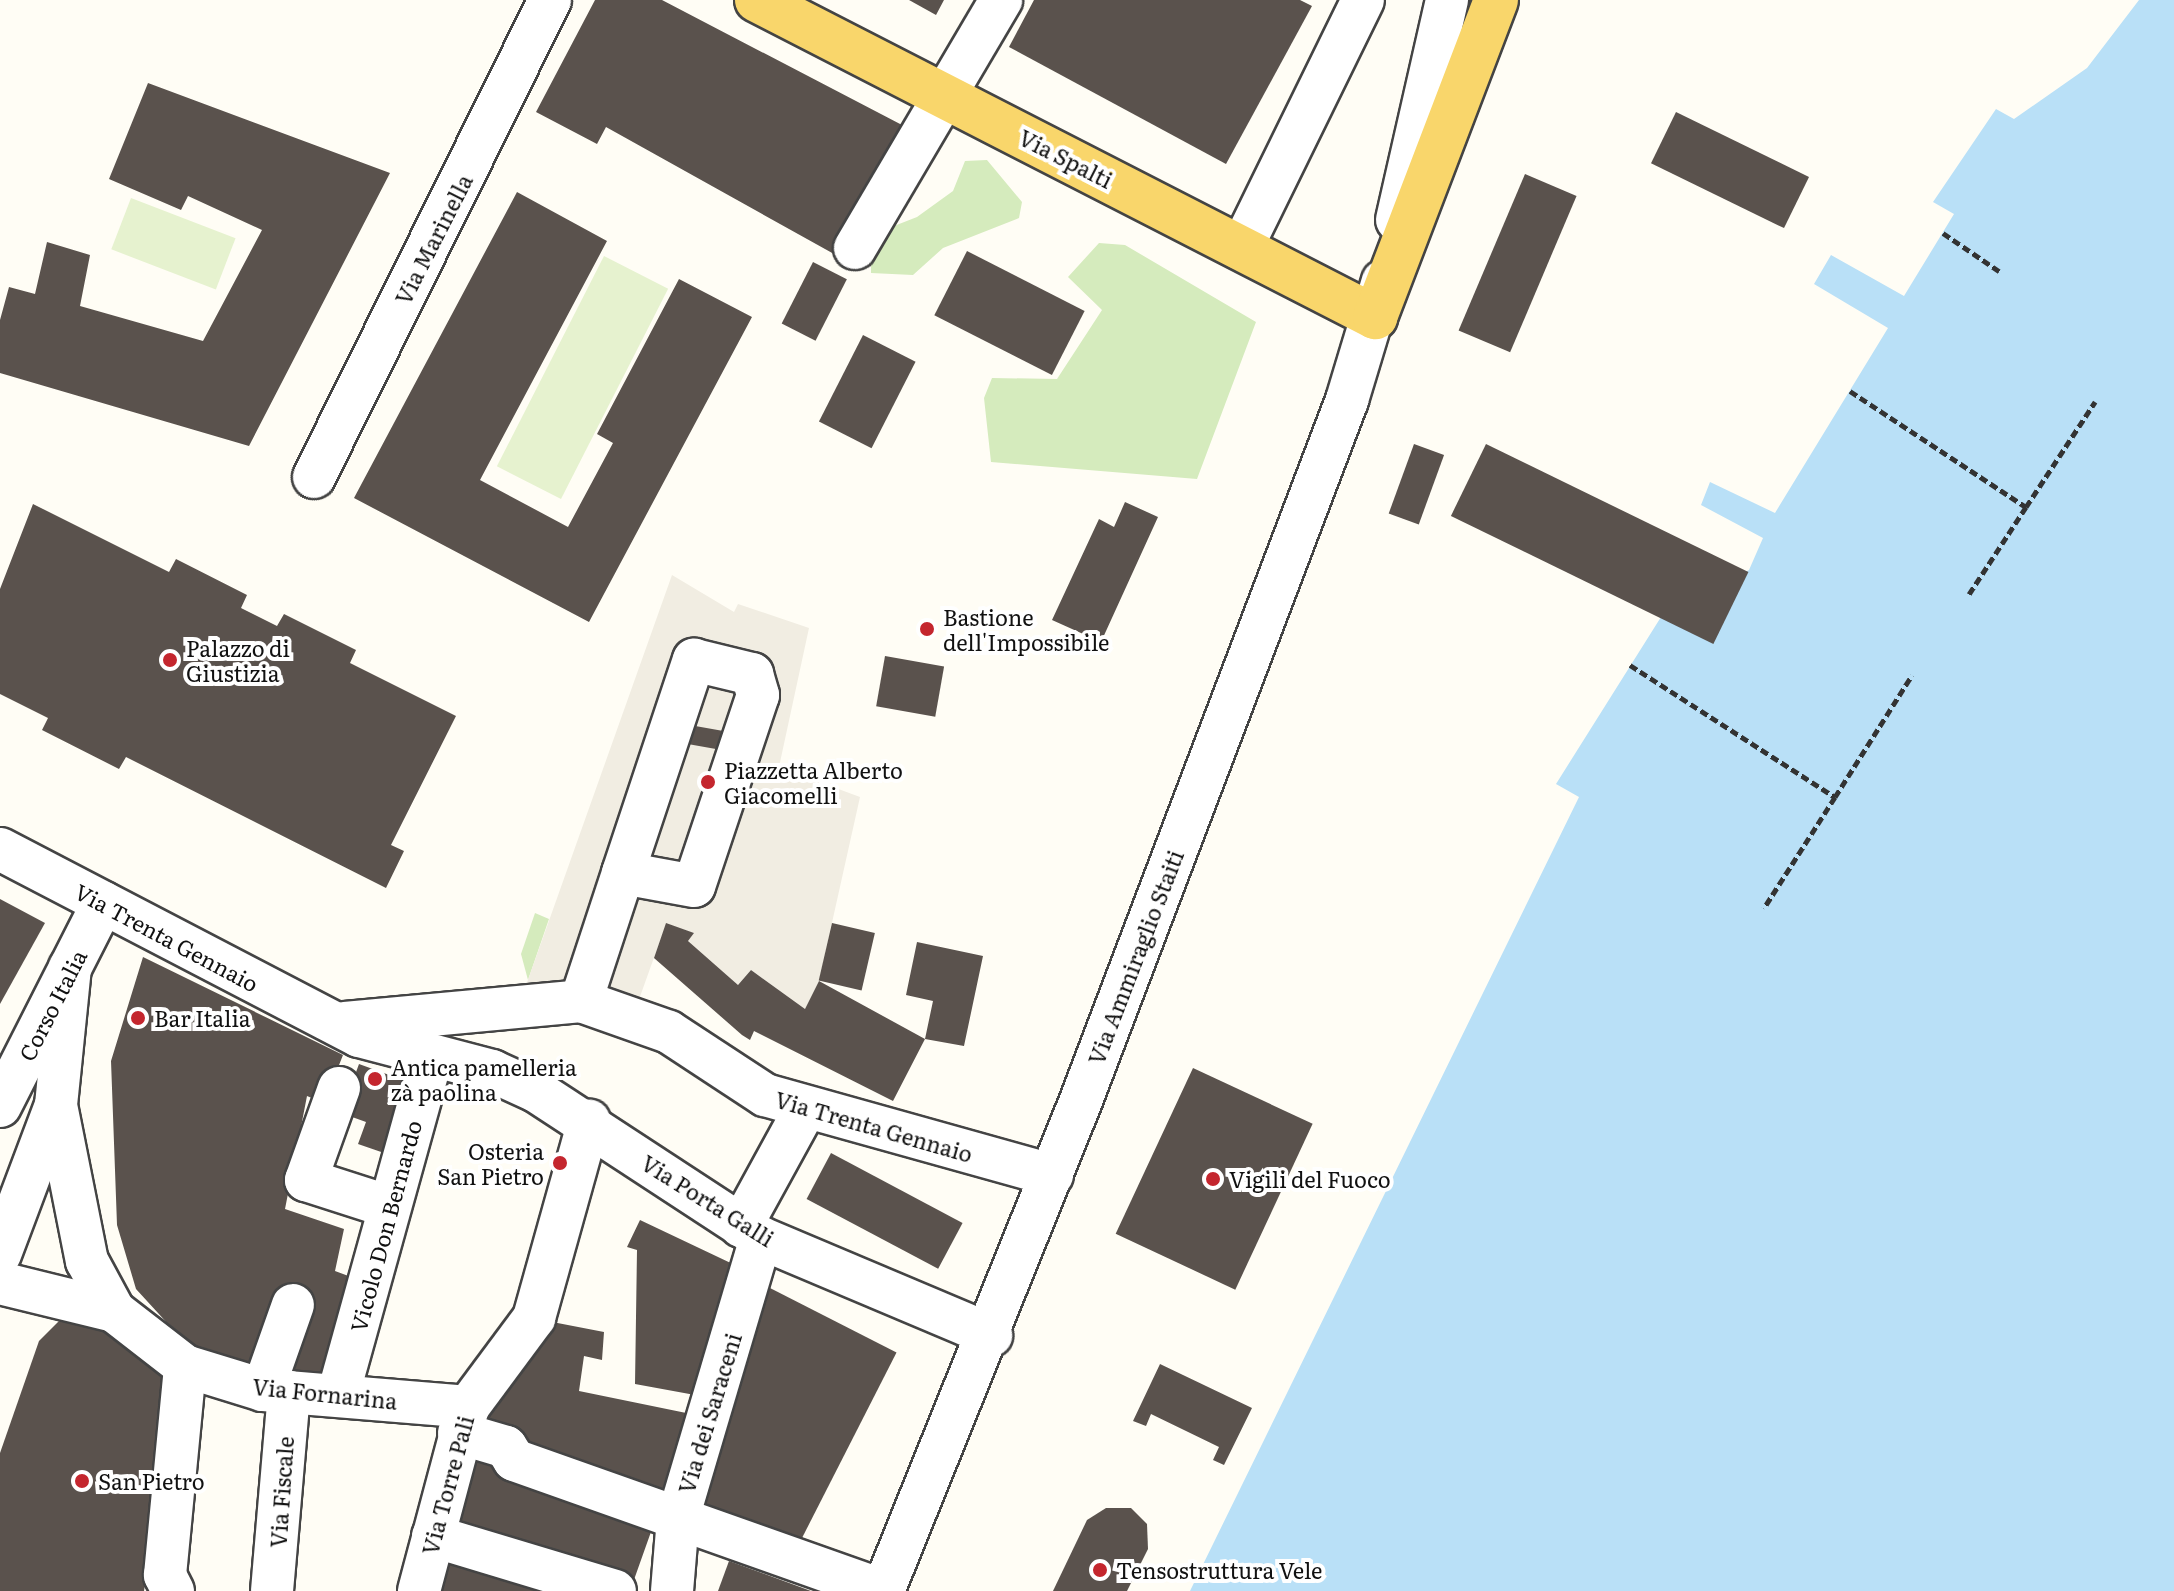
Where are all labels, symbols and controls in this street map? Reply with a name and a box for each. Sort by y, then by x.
street label: Via Spalti [1015,123,1117,193]
street label: Via Marinella [389,169,477,309]
place label: Bastione dell'Impossibile [943,603,1110,654]
marker: Bastione dell'Impossibile [918,620,936,638]
place label: Palazzo di Giustizia [186,634,290,686]
marker: Palazzo di Giustizia [161,651,179,669]
place label: Piazzetta Alberto Giacomelli [724,756,903,808]
marker: Piazzetta Alberto Giacomelli [699,773,717,791]
street label: Via Ammiraglio Staiti [1082,846,1188,1068]
street label: Via Trenta Gennaio [71,877,263,997]
street label: Corso Italia [13,945,91,1065]
place label: Bar Italia [154,1005,251,1031]
marker: Bar Italia [129,1009,147,1027]
place label: Antica pamelleria zà paolina [391,1053,577,1104]
marker: Antica pamelleria zà paolina [366,1070,384,1088]
street label: Via Trenta Gennaio [772,1085,976,1167]
street label: Vicolo Don Bernardo [344,1117,426,1335]
place label: Osteria San Pietro [437,1137,544,1188]
street label: Via Porta Galli [637,1149,779,1251]
marker: Osteria San Pietro [551,1154,569,1172]
place label: Vigili del Fuoco [1229,1166,1391,1192]
marker: Vigili del Fuoco [1204,1170,1222,1188]
street label: Via dei Saraceni [672,1329,746,1497]
street label: Via Fornarina [251,1372,399,1414]
street label: Via Torre Pali [416,1412,478,1558]
street label: Via Fiscale [264,1435,298,1549]
place label: San Pietro [98,1468,205,1494]
marker: San Pietro [73,1472,91,1490]
place label: Tensostruttura Vele [1116,1557,1322,1583]
marker: Tensostruttura Vele [1091,1561,1109,1579]

